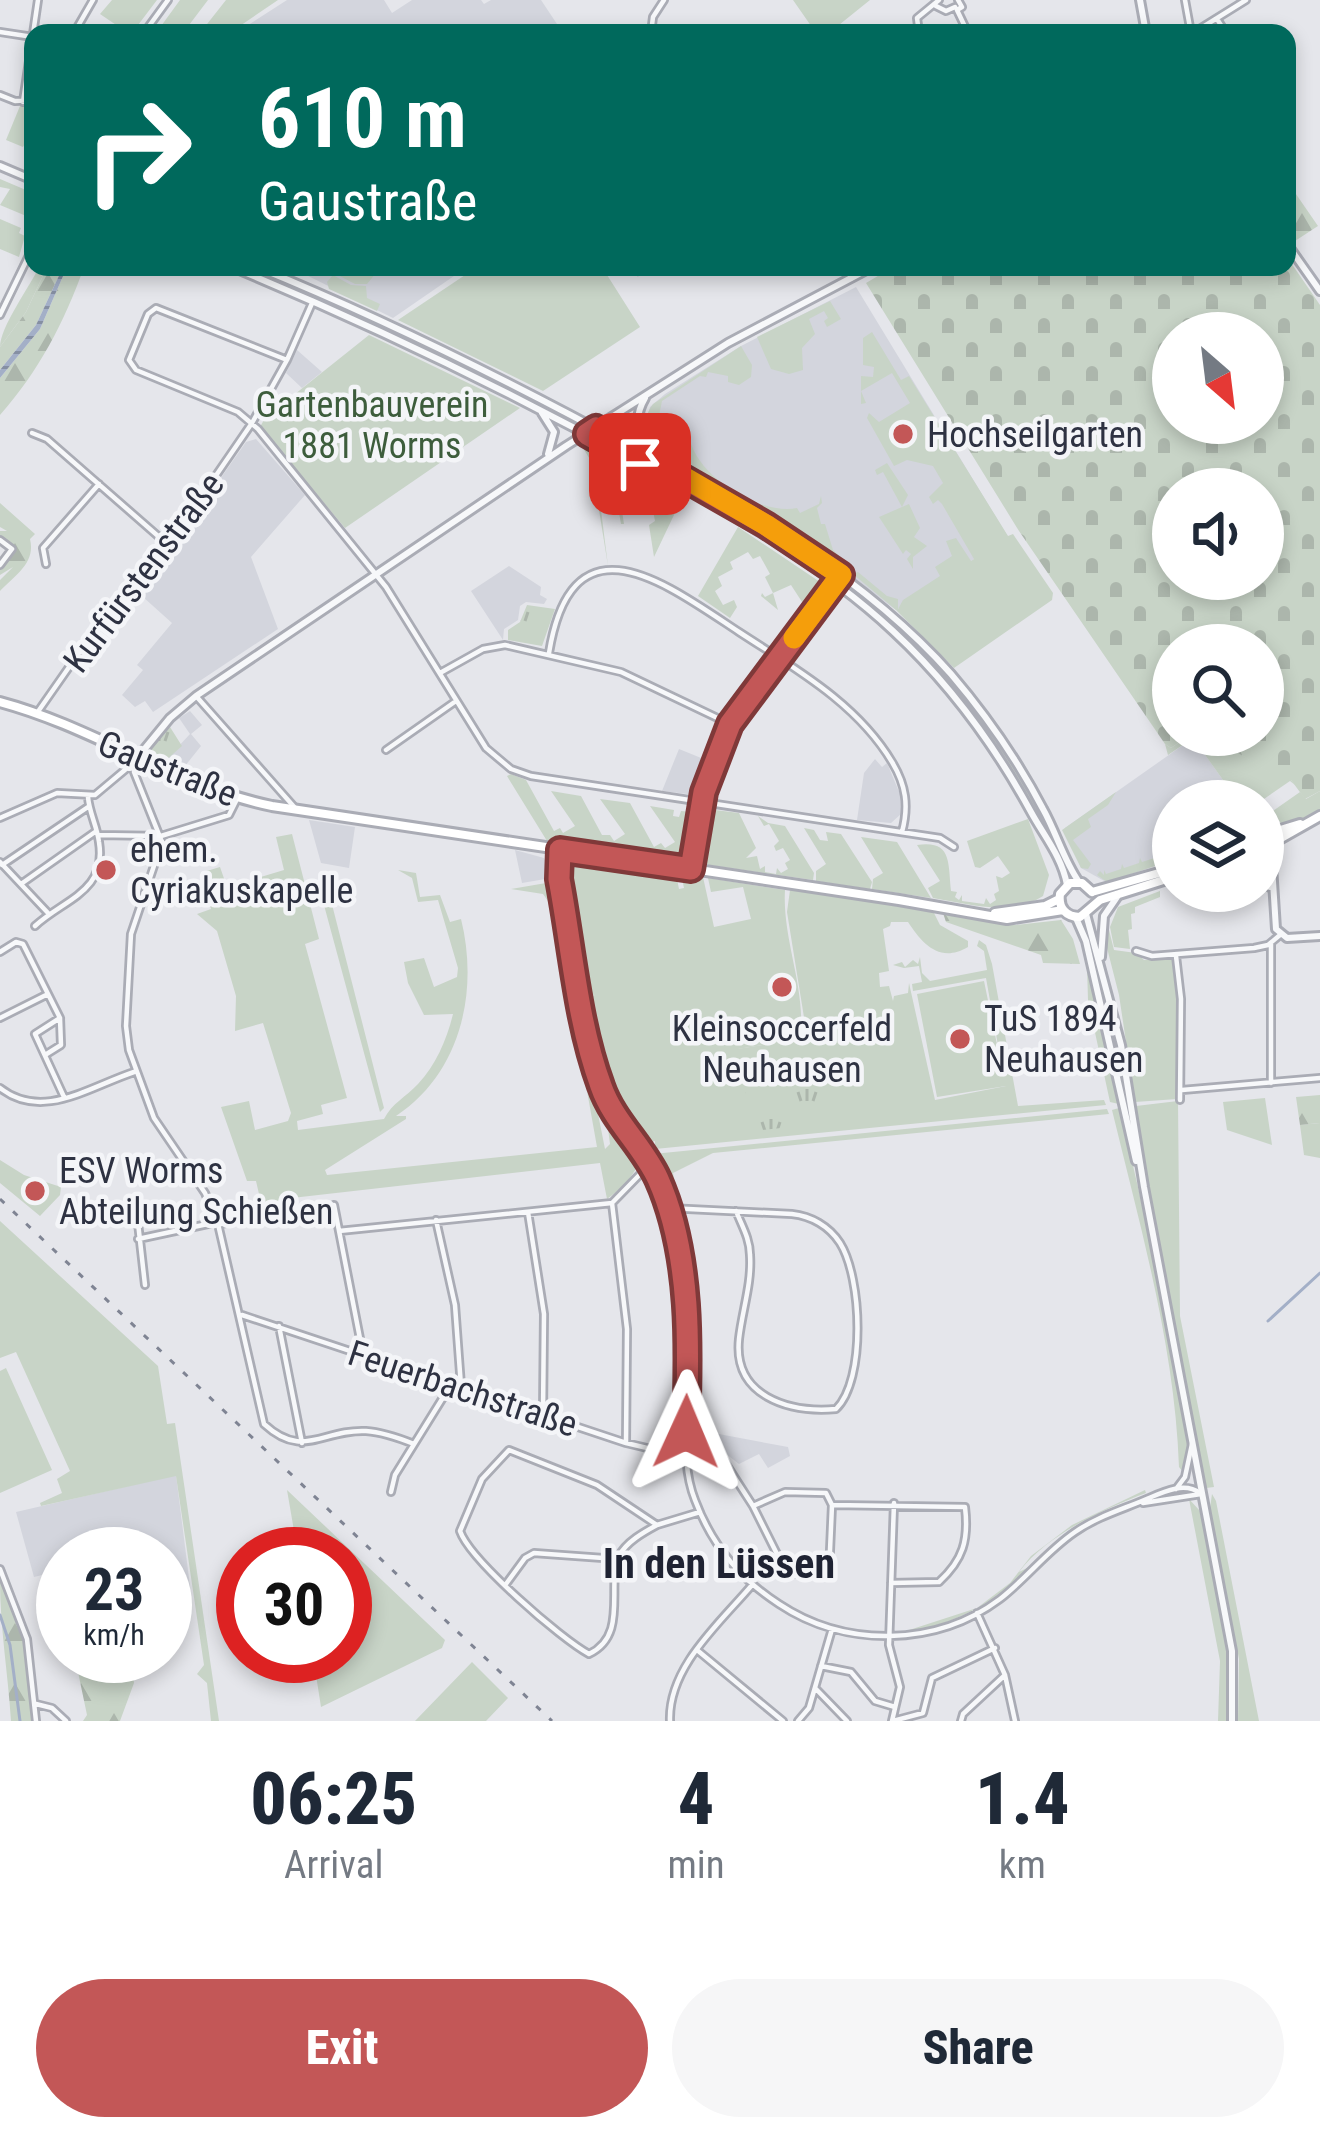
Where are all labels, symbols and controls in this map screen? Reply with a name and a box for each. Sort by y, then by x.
text: 610 m [258,69,467,168]
icon: right [60,72,216,228]
text: Gaustraße [258,170,477,233]
north arrow [1152,312,1284,444]
map controls [1152,312,1284,912]
park label: Gartenbauverein 1881 Worms [256,384,488,467]
pin [589,413,691,515]
place label: Hochseilgarten [927,414,1143,456]
marker: Hochseilgarten [890,421,916,447]
icon: arrive [607,431,673,497]
street label: Kurfürstenstraße [55,464,233,681]
button: sound [1152,468,1284,600]
button: search [1152,624,1284,756]
street label: Gaustraße [92,722,243,816]
button: layers [1152,780,1284,912]
place label: ehem. Cyriakuskapelle [130,829,353,912]
marker: ehem. Cyriakuskapelle [93,857,119,883]
marker: Kleinsoccerfeld Neuhausen [769,974,795,1000]
place label: TuS 1894 Neuhausen [984,998,1143,1081]
place label: Kleinsoccerfeld Neuhausen [672,1008,892,1091]
marker: TuS 1894 Neuhausen [947,1026,973,1052]
place label: ESV Worms Abteilung Schießen [59,1150,333,1233]
marker: ESV Worms Abteilung Schießen [22,1178,48,1204]
street label: Feuerbachstraße [343,1332,583,1446]
position arrow [623,1369,749,1495]
speed limit sign: 30 [216,1527,372,1683]
district label: In den Lüssen [603,1539,835,1588]
text: 23 [84,1554,144,1625]
text: km/h [83,1617,145,1652]
text: 06:25 [250,1757,417,1842]
text: 4 [678,1757,714,1842]
text: 1.4 [975,1757,1070,1842]
text: Arrival [284,1842,383,1888]
text: min [667,1842,725,1888]
text: km [999,1842,1046,1888]
button: Exit [36,1979,648,2117]
button: Share [672,1979,1284,2117]

